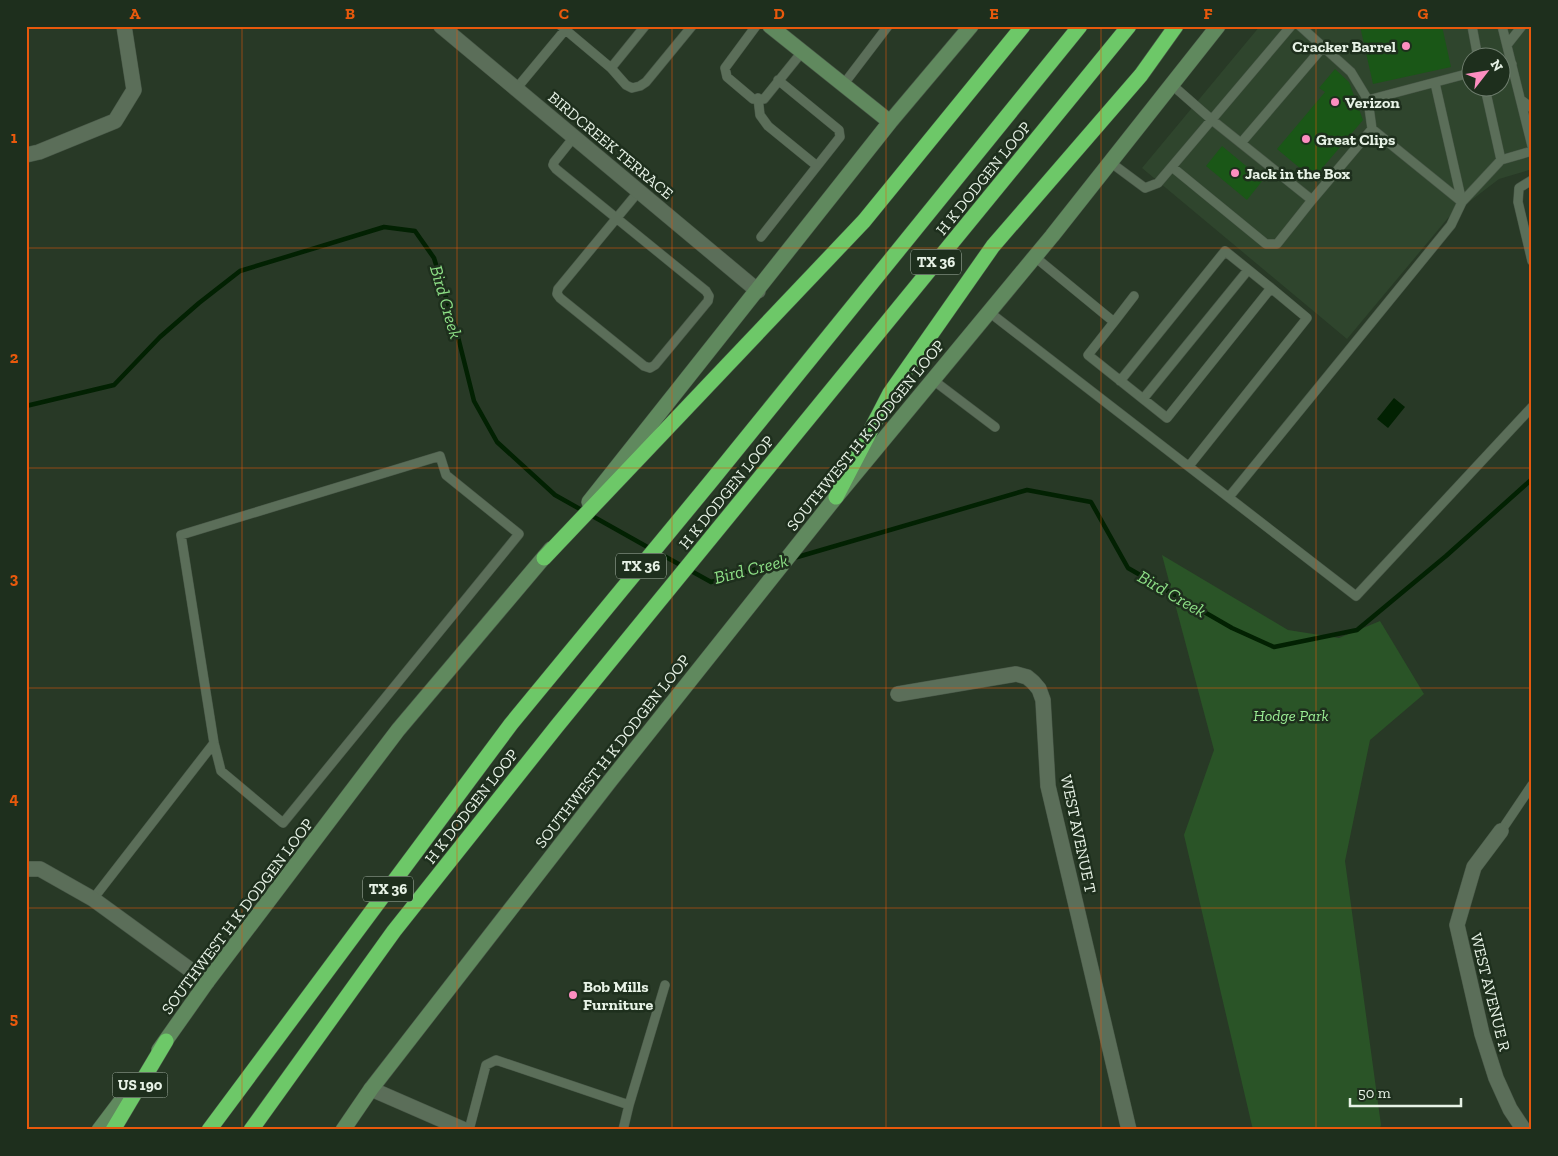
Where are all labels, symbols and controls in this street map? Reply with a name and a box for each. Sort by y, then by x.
text: A [130,4,141,23]
text: B [345,4,355,23]
text: C [559,4,569,23]
text: D [773,4,785,23]
text: E [989,4,999,23]
text: F [1203,4,1213,23]
text: G [1418,4,1429,23]
place label: Cracker Barrel [1292,37,1396,56]
marker: Cracker Barrel [1400,40,1412,52]
north arrow [1460,48,1510,98]
text: N [1487,57,1507,75]
street label: BIRDCREEK TERRACE [544,88,677,203]
place label: Verizon [1345,93,1400,112]
marker: Verizon [1329,96,1341,108]
street label: H K DODGEN LOOP [932,118,1035,239]
text: 1 [11,128,18,147]
place label: Great Clips [1316,130,1395,149]
marker: Great Clips [1300,133,1312,145]
place label: Jack in the Box [1245,164,1351,183]
marker: Jack in the Box [1229,167,1241,179]
road number: TX 36 [911,250,961,274]
water label: Bird Creek [425,263,467,341]
street label: SOUTHWEST H K DODGEN LOOP [782,336,948,535]
text: 2 [10,348,19,367]
street label: H K DODGEN LOOP [675,432,778,553]
water label: Bird Creek [712,549,790,589]
road number: TX 36 [616,554,666,578]
water label: Bird Creek [1134,566,1210,622]
text: 3 [10,569,19,588]
street label: SOUTHWEST H K DODGEN LOOP [531,651,694,852]
park label: Hodge Park [1253,706,1329,725]
street label: H K DODGEN LOOP [421,745,522,867]
street label: WEST AVENUE T [1057,773,1100,895]
text: 4 [9,789,19,808]
street label: SOUTHWEST H K DODGEN LOOP [158,815,317,1018]
road number: TX 36 [363,876,413,902]
street label: WEST AVENUE R [1467,931,1514,1053]
place label: Bob Mills Furniture [583,977,654,1014]
marker: Bob Mills Furniture [567,989,579,1001]
text: 5 [10,1009,18,1028]
road number: US 190 [112,1072,168,1098]
scale bar [1350,1076,1462,1108]
text: 50 m [1358,1084,1391,1102]

